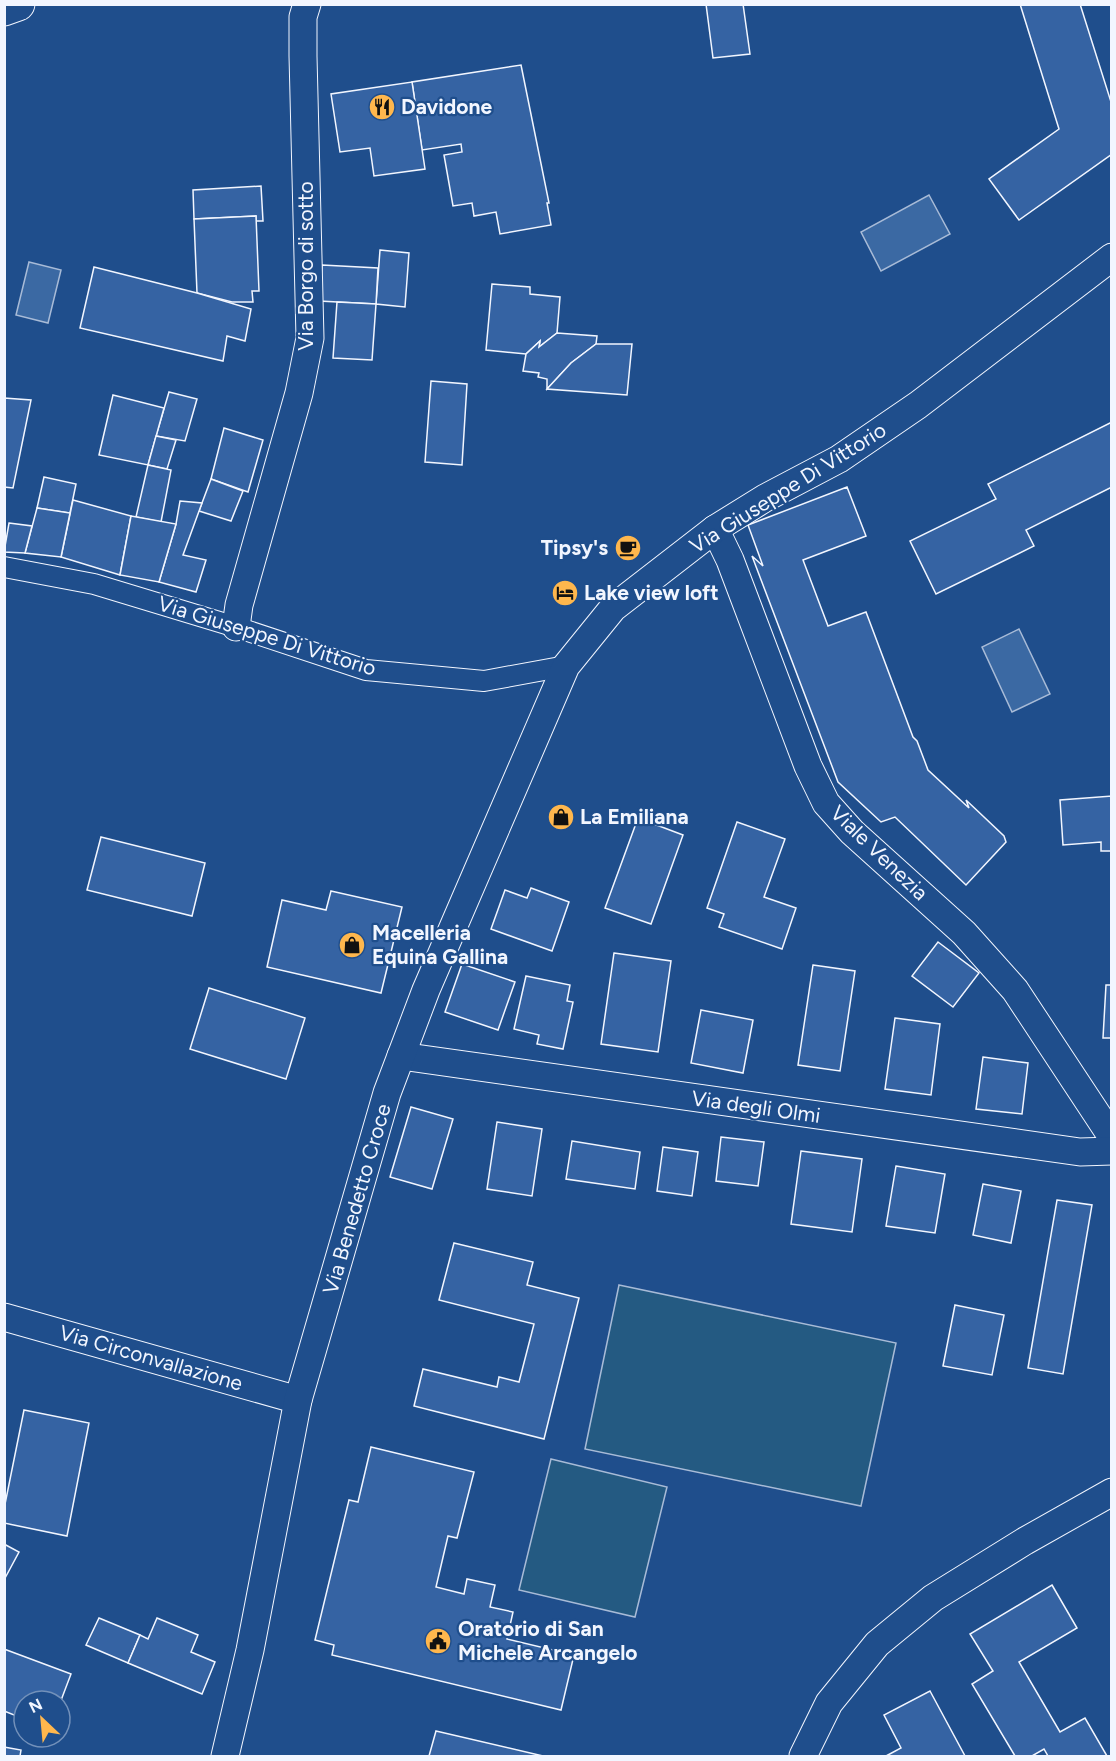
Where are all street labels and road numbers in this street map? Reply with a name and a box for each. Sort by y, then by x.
street label: Via Borgo di sotto [293,181,318,351]
street label: Via Giuseppe Di Vittorio [685,417,890,558]
street label: Via Giuseppe Di Vittorio [155,590,379,681]
street label: Viale Venezia [825,800,933,905]
street label: Via degli Olmi [690,1085,822,1128]
street label: Via Benedetto Croce [317,1101,396,1297]
street label: Via Circonvallazione [57,1319,246,1396]

